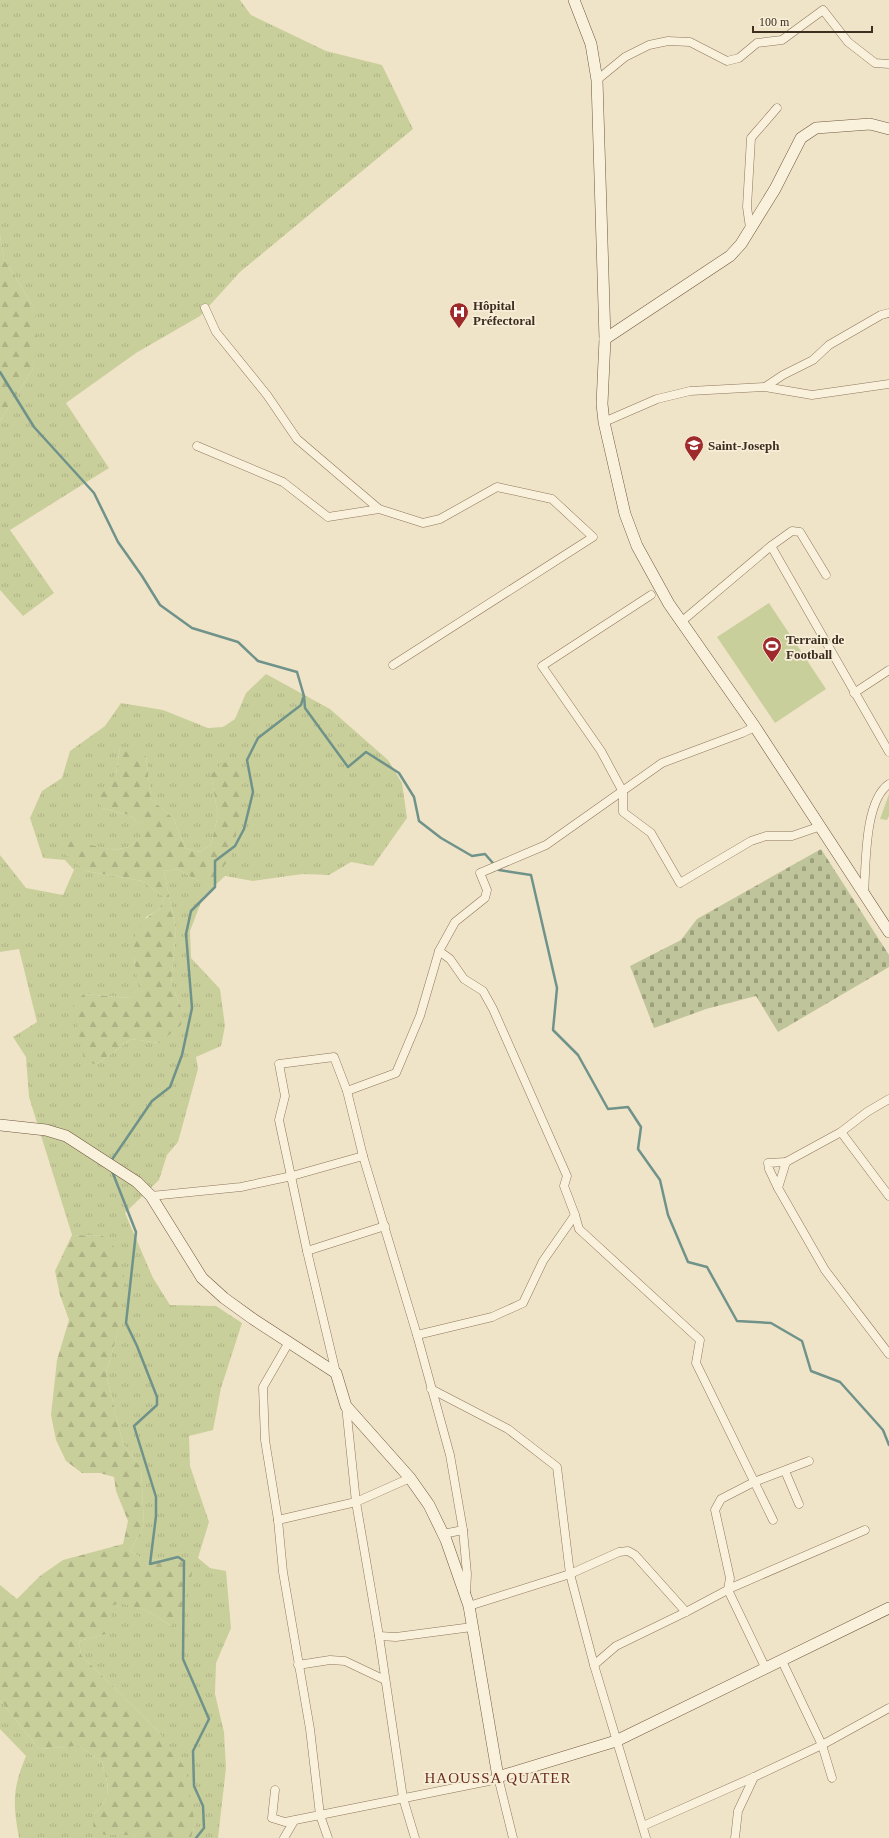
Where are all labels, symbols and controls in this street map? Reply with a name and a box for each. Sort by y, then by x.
scale bar [753,8,872,34]
text: 100 m [759,15,790,29]
place label: Hôpital Préfectoral [473,298,535,328]
hospital icon: Hôpital Préfectoral [448,301,470,329]
school or university icon: Saint-Joseph [683,434,705,462]
place label: Saint-Joseph [708,438,780,453]
place label: Terrain de Football [786,632,845,662]
sports icon: Terrain de Football [761,635,783,663]
district label: HAOUSSA QUATER [425,1770,571,1786]

